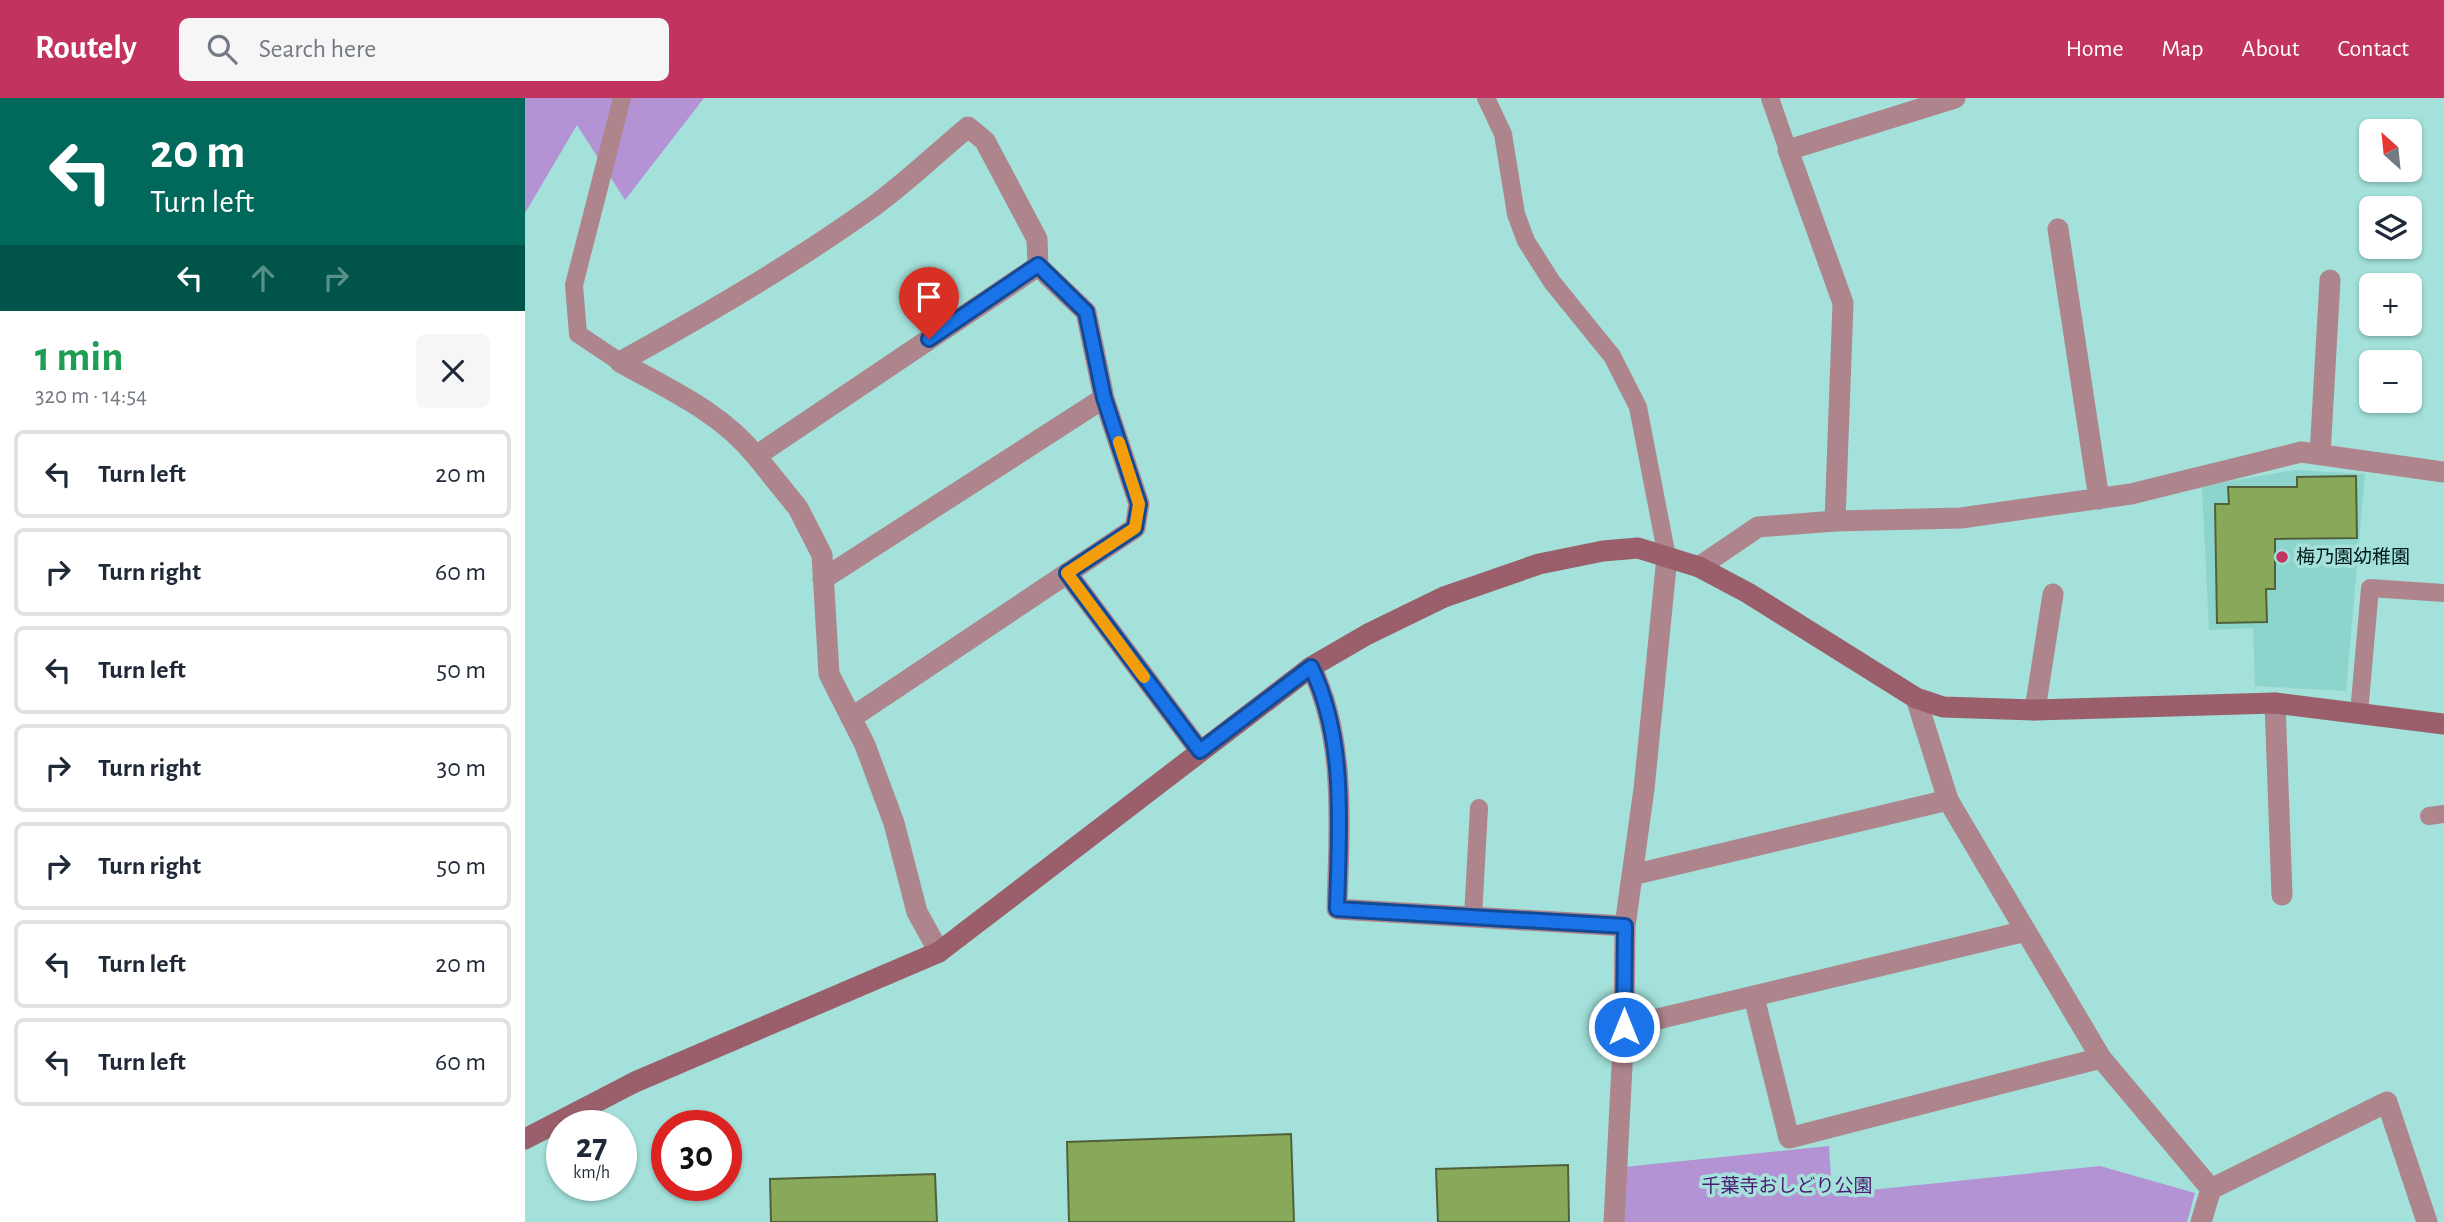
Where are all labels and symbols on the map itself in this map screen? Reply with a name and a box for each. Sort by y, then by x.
north arrow [2359,119,2422,182]
pin [899,267,959,339]
place label: 梅乃園幼稚園 [2296,547,2410,567]
marker: 梅乃園幼稚園 [2274,549,2290,565]
position arrow [1587,990,1661,1064]
speed limit sign: 30 [651,1110,742,1201]
park label: 千葉寺おしどり公園 [1701,1175,1873,1196]

